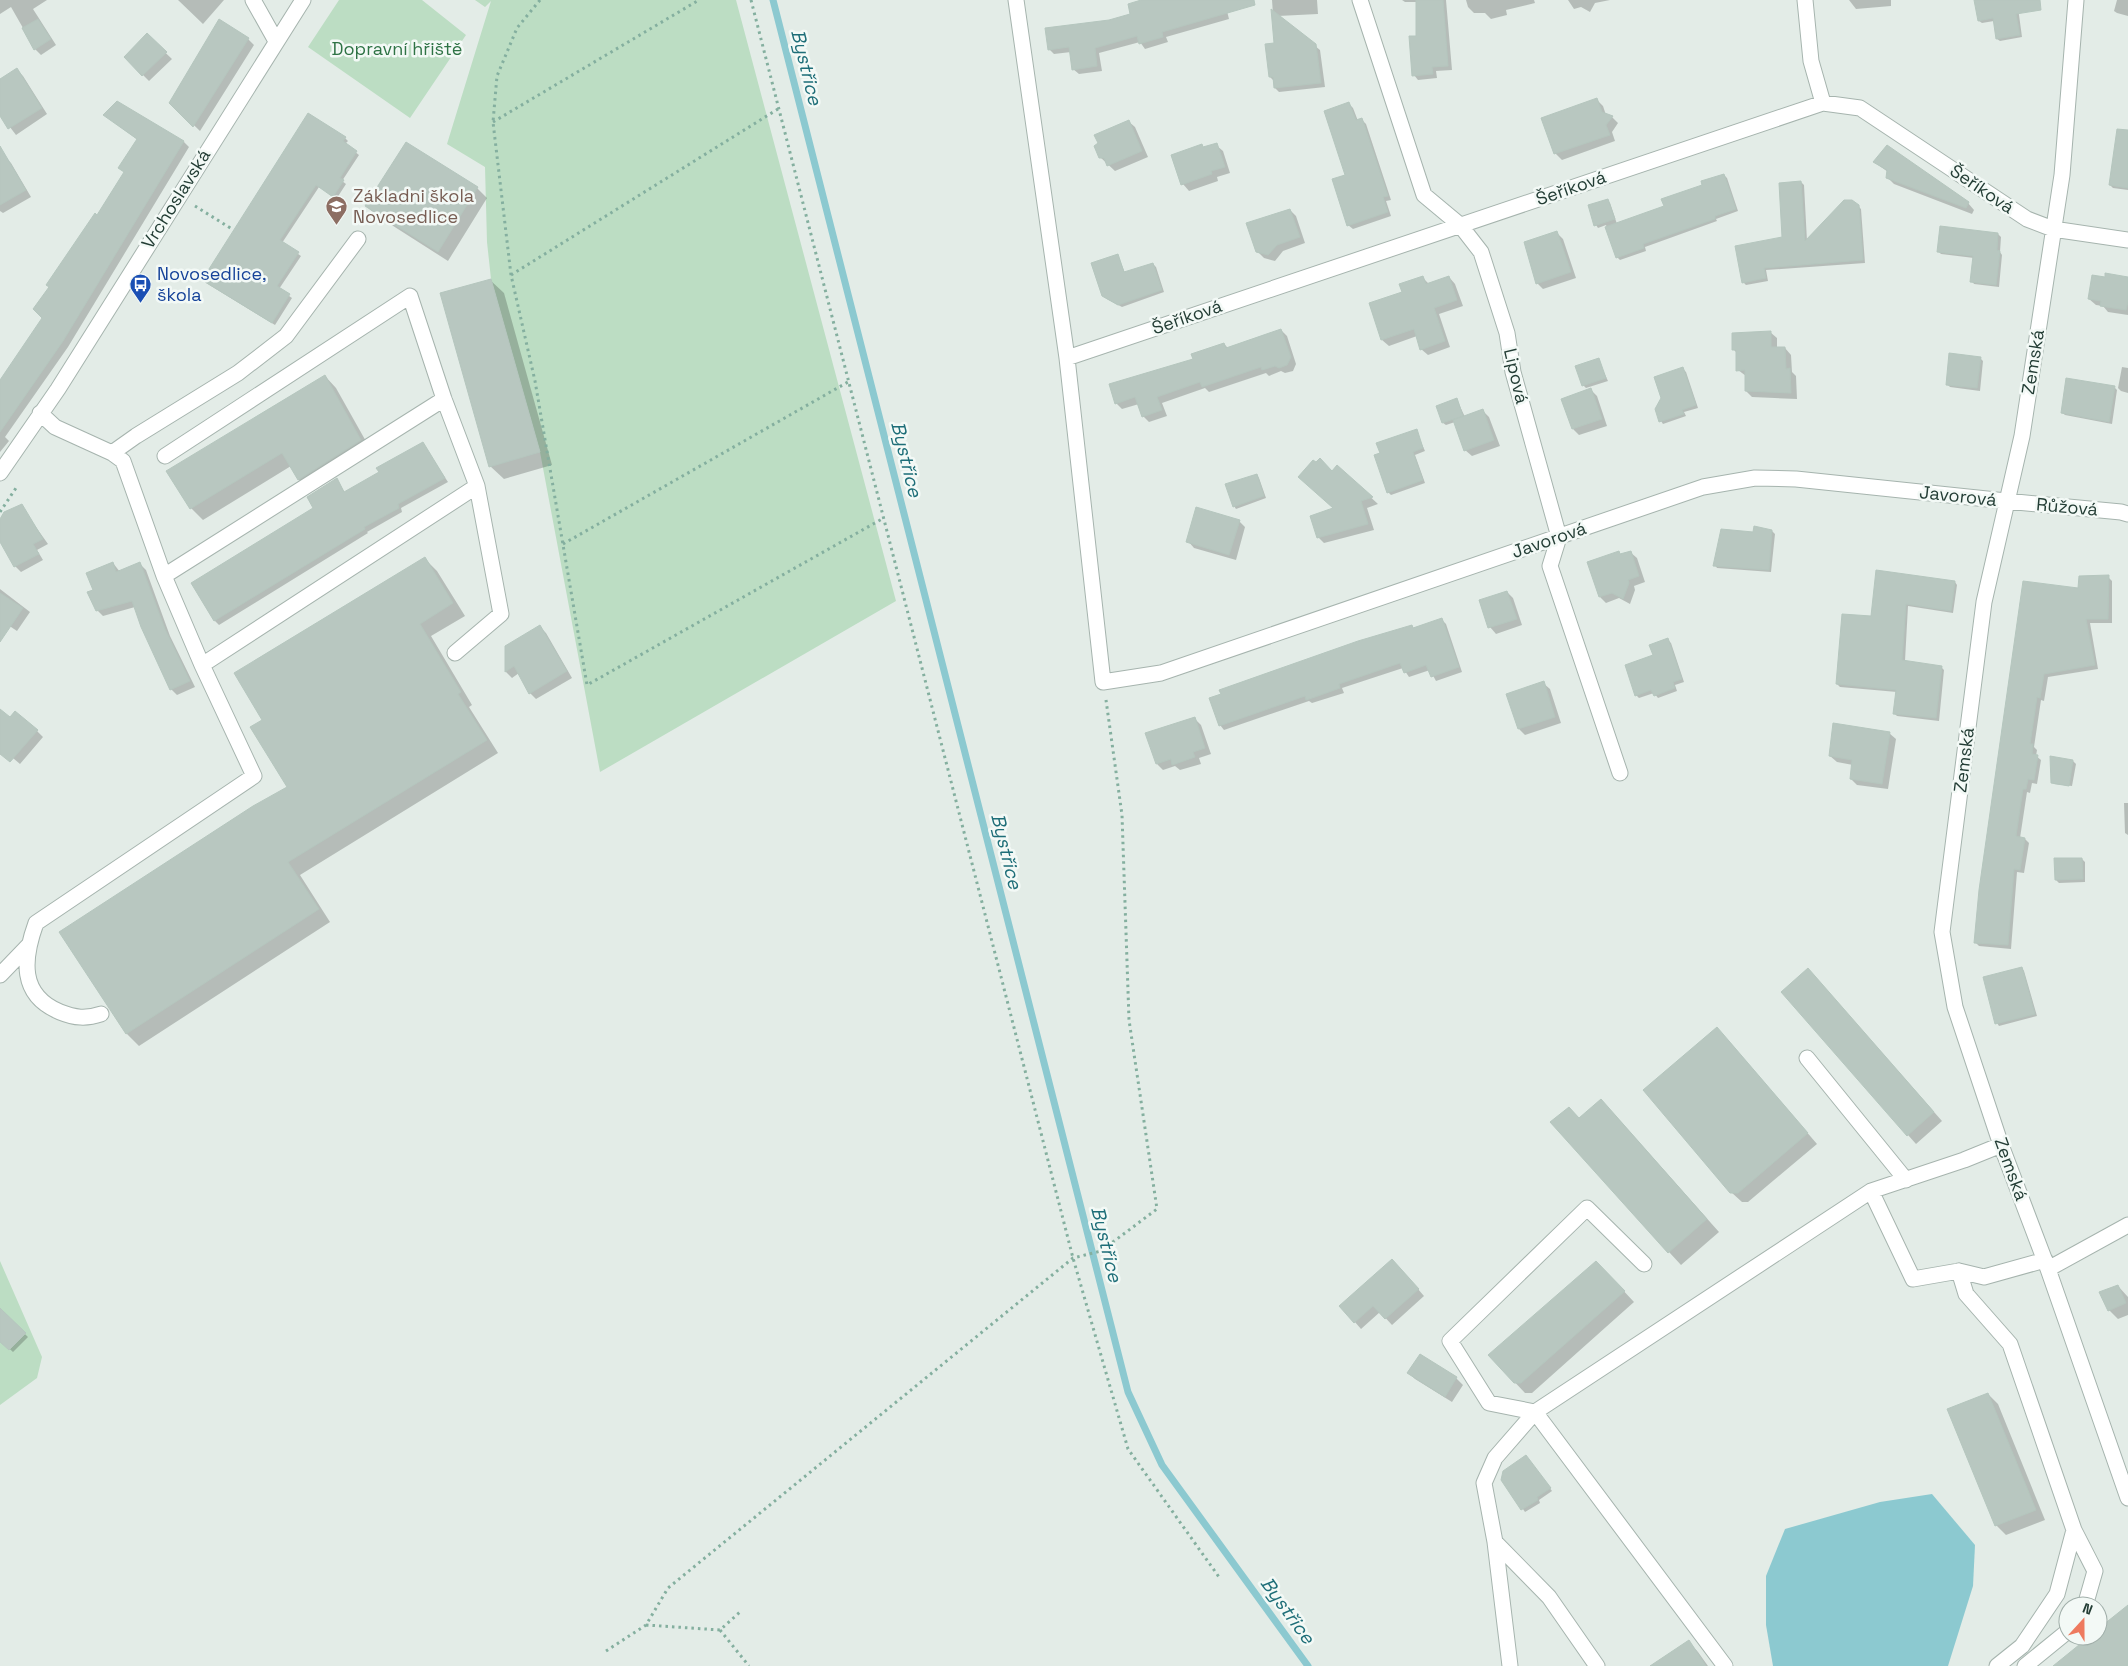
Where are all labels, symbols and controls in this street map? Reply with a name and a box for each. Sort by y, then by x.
water label: Bystřice [785,27,828,108]
park label: Dopravní hřiště [332,37,462,60]
street label: Vrchoslavská [136,145,215,253]
street label: Šeříková [1946,159,2019,218]
street label: Šeříková [1533,165,1609,210]
place label: Základni škola Novosedlice [353,184,474,228]
school or university icon: Základni škola Novosedlice [325,194,349,225]
place label: Novosedlice, škola [157,262,267,306]
bus stop icon: Novosedlice, škola [129,272,153,303]
street label: Šeříková [1149,294,1225,339]
street label: Zemská [2016,328,2049,396]
street label: Lipová [1499,346,1534,406]
water label: Bystřice [885,419,928,500]
street label: Javorová [1918,480,1998,511]
street label: Růžová [2035,492,2099,521]
street label: Javorová [1508,516,1589,563]
street label: Zemská [1948,726,1979,794]
water label: Bystřice [985,811,1028,892]
street label: Zemská [1989,1134,2033,1204]
water label: Bystřice [1085,1204,1128,1285]
water label: Bystřice [1255,1572,1321,1649]
north arrow [2058,1596,2108,1646]
text: N [2080,1599,2095,1619]

